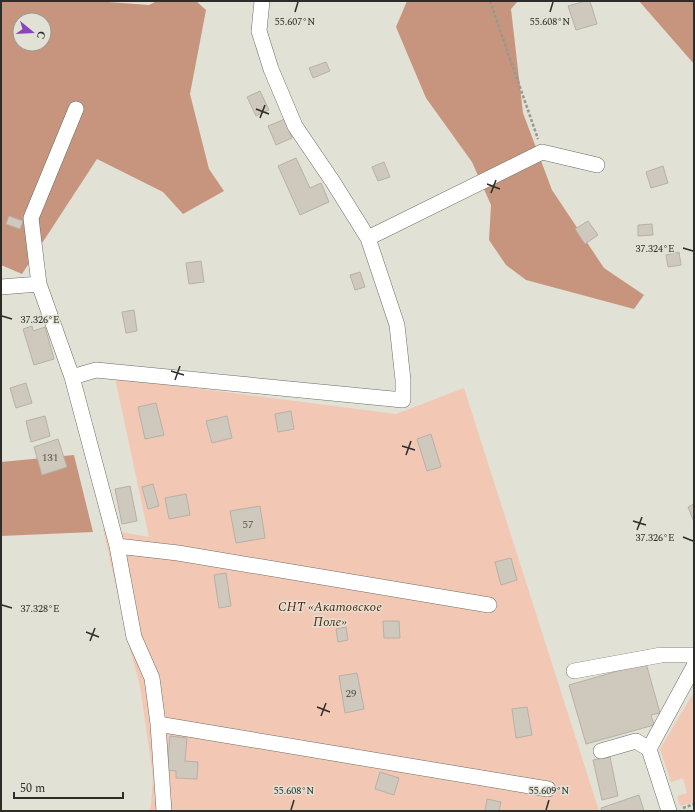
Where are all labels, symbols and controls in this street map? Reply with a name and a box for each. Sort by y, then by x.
north arrow [12,12,52,52]
text: 55.607°N [275,14,315,30]
text: 55.608°N [530,14,570,30]
text: С [32,29,50,41]
text: 37.324°E [635,241,675,257]
text: 37.326°E [20,312,60,328]
house number: 131 [42,449,58,466]
house number: 57 [243,516,254,533]
text: 37.326°E [635,530,675,546]
park label: СНТ «Акатовское Поле» [278,597,382,632]
text: 37.328°E [20,601,60,617]
house number: 29 [346,685,357,702]
scale bar [14,774,123,800]
text: 50 m [20,779,45,798]
text: 55.608°N [274,783,314,799]
text: 55.609°N [529,783,569,799]

